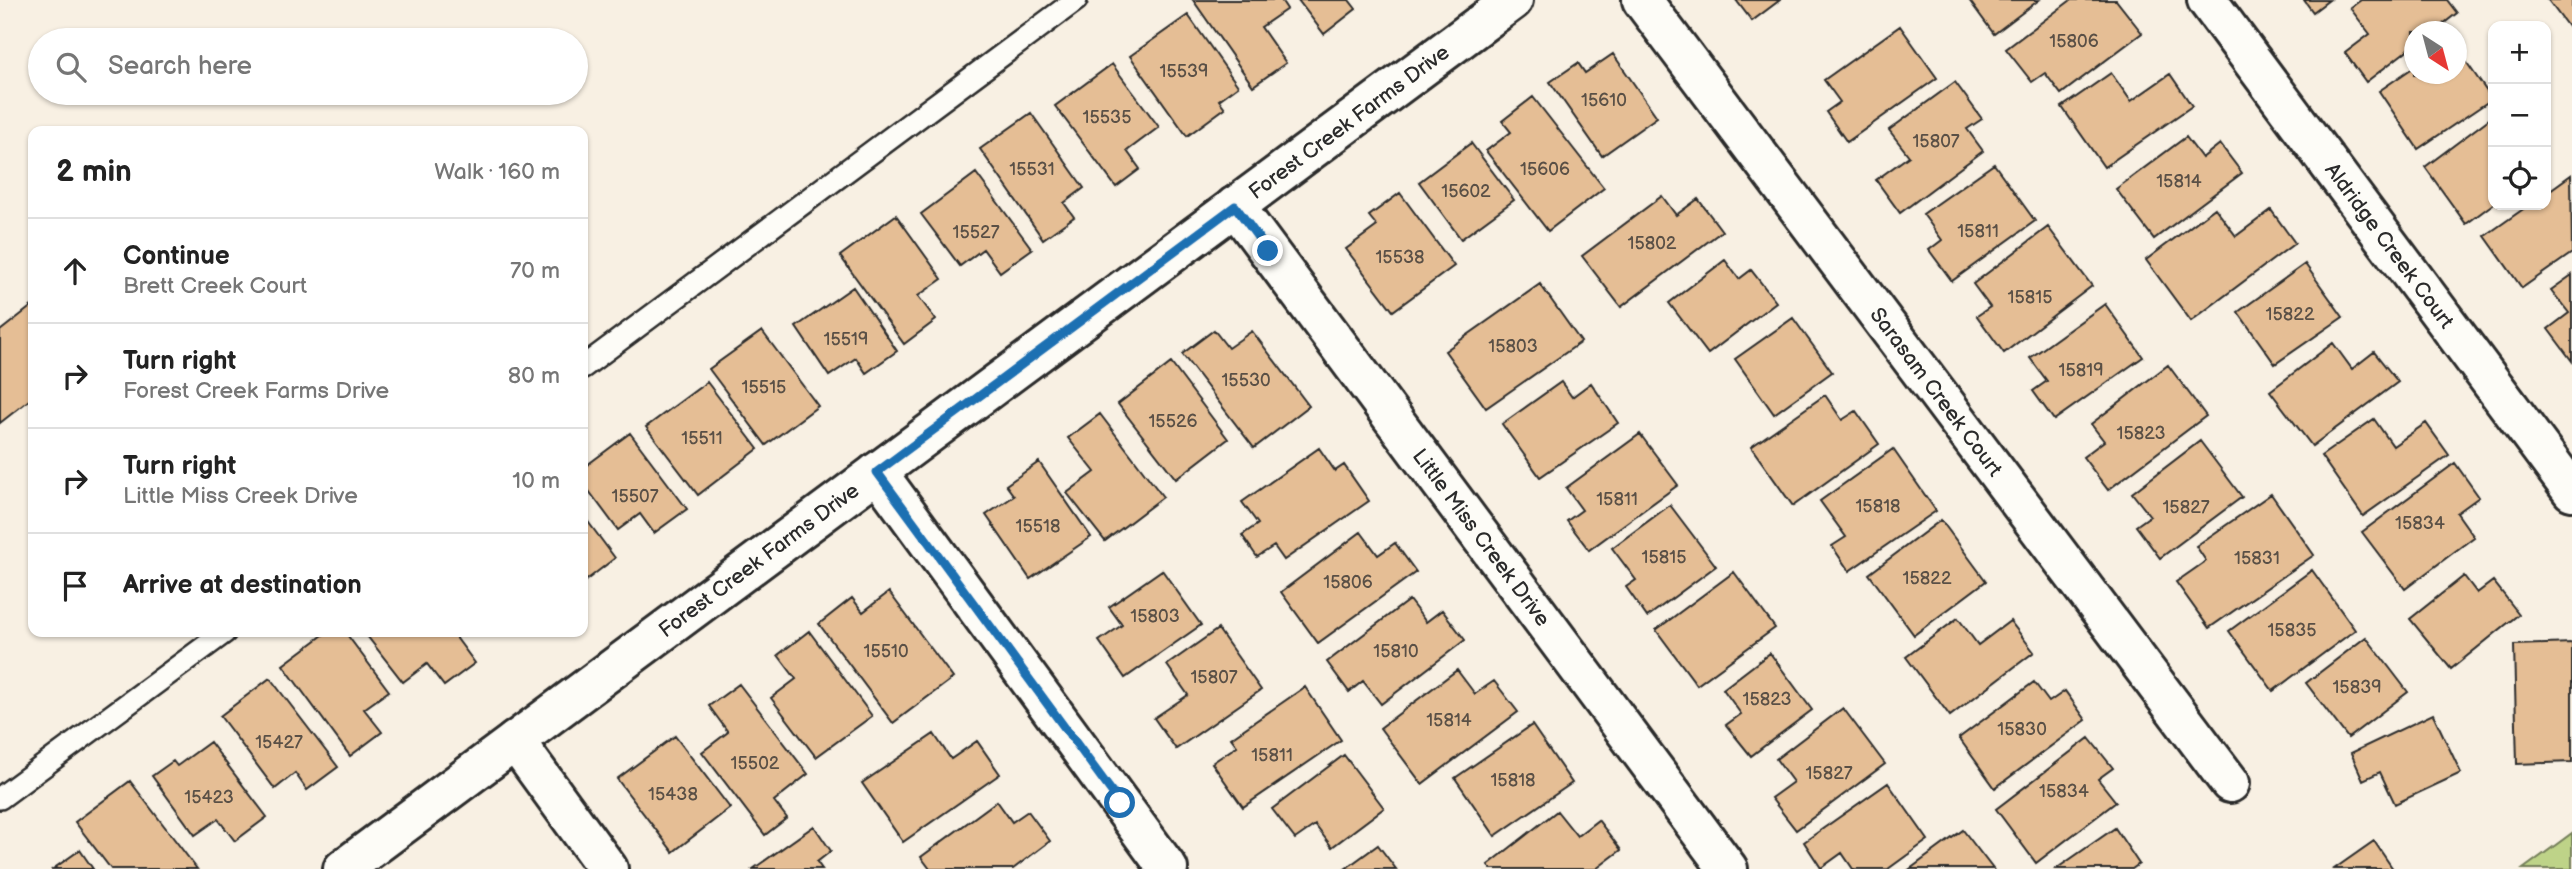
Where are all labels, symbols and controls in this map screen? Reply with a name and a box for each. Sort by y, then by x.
north arrow [2404,21,2467,84]
map controls [2488,21,2551,210]
button: + [2488,21,2551,84]
search box [28,28,588,105]
house number: 15806 [2049,31,2099,52]
street label: Forest Creek Farms Drive [1244,39,1454,204]
icon: search [52,48,90,86]
text: Search here [108,51,252,82]
house number: 15539 [1159,61,1209,82]
button: − [2488,84,2551,147]
house number: 15610 [1581,90,1627,111]
house number: 15535 [1083,107,1131,128]
house number: 15807 [1912,131,1960,152]
button: locate [2488,147,2551,210]
text: 2 min [56,154,132,190]
text: Walk · 160 m [434,158,560,186]
street label: Aldridge Creek Court [2320,158,2460,334]
house number: 15531 [1009,159,1055,180]
house number: 15606 [1520,159,1570,180]
house number: 15814 [2156,171,2202,192]
house number: 15602 [1441,181,1491,202]
house number: 15811 [1957,221,1999,242]
house number: 15527 [952,222,1000,243]
house number: 15802 [1628,233,1677,254]
route end [1252,235,1283,266]
text: Continue [123,241,230,272]
house number: 15538 [1375,247,1425,268]
icon: ahead [56,252,94,290]
text: 70 m [510,257,560,285]
text: Brett Creek Court [123,272,307,300]
house number: 15815 [2007,287,2053,308]
street label: Sarasam Creek Court [1865,303,2008,482]
house number: 15822 [2265,304,2315,325]
house number: 15519 [824,329,868,350]
house number: 15803 [1488,336,1538,357]
text: Turn right [123,346,236,377]
icon: right [56,357,94,395]
house number: 15819 [2058,360,2104,381]
text: 80 m [508,362,560,390]
house number: 15530 [1221,370,1271,391]
text: Forest Creek Farms Drive [123,377,389,405]
house number: 15515 [742,377,786,398]
house number: 15526 [1148,411,1198,432]
house number: 15823 [2116,423,2166,444]
house number: 15511 [681,428,723,449]
street label: Little Miss Creek Drive [1407,444,1555,631]
text: Turn right [123,451,236,482]
icon: right [56,462,94,500]
text: 10 m [512,467,560,495]
street label: Forest Creek Farms Drive [654,478,864,643]
text: Little Miss Creek Drive [123,482,358,510]
house number: 15507 [611,486,659,507]
house number: 15811 [1596,489,1638,510]
house number: 15818 [1855,496,1901,517]
house number: 15827 [2162,497,2210,518]
house number: 15834 [2395,513,2445,534]
house number: 15518 [1015,516,1061,537]
house number: 15815 [1641,547,1687,568]
house number: 15831 [2234,548,2280,569]
icon: arrive [56,567,94,605]
house number: 15822 [1902,568,1952,589]
text: Arrive at destination [123,570,362,601]
house number: 15806 [1323,572,1373,593]
house number: 15803 [1130,606,1180,627]
house number: 15835 [2267,620,2317,641]
house number: 15510 [863,641,909,662]
house number: 15810 [1373,641,1419,662]
house number: 15807 [1190,667,1238,688]
house number: 15839 [2332,677,2382,698]
house number: 15823 [1742,689,1792,710]
house number: 15814 [1426,710,1472,731]
house number: 15830 [1997,719,2047,740]
house number: 15427 [255,732,303,753]
house number: 15811 [1251,745,1293,766]
house number: 15502 [731,753,780,774]
house number: 15827 [1805,763,1853,784]
house number: 15818 [1490,770,1536,791]
house number: 15834 [2039,781,2089,802]
house number: 15438 [648,784,698,805]
house number: 15423 [184,787,234,808]
route start [1104,787,1135,818]

